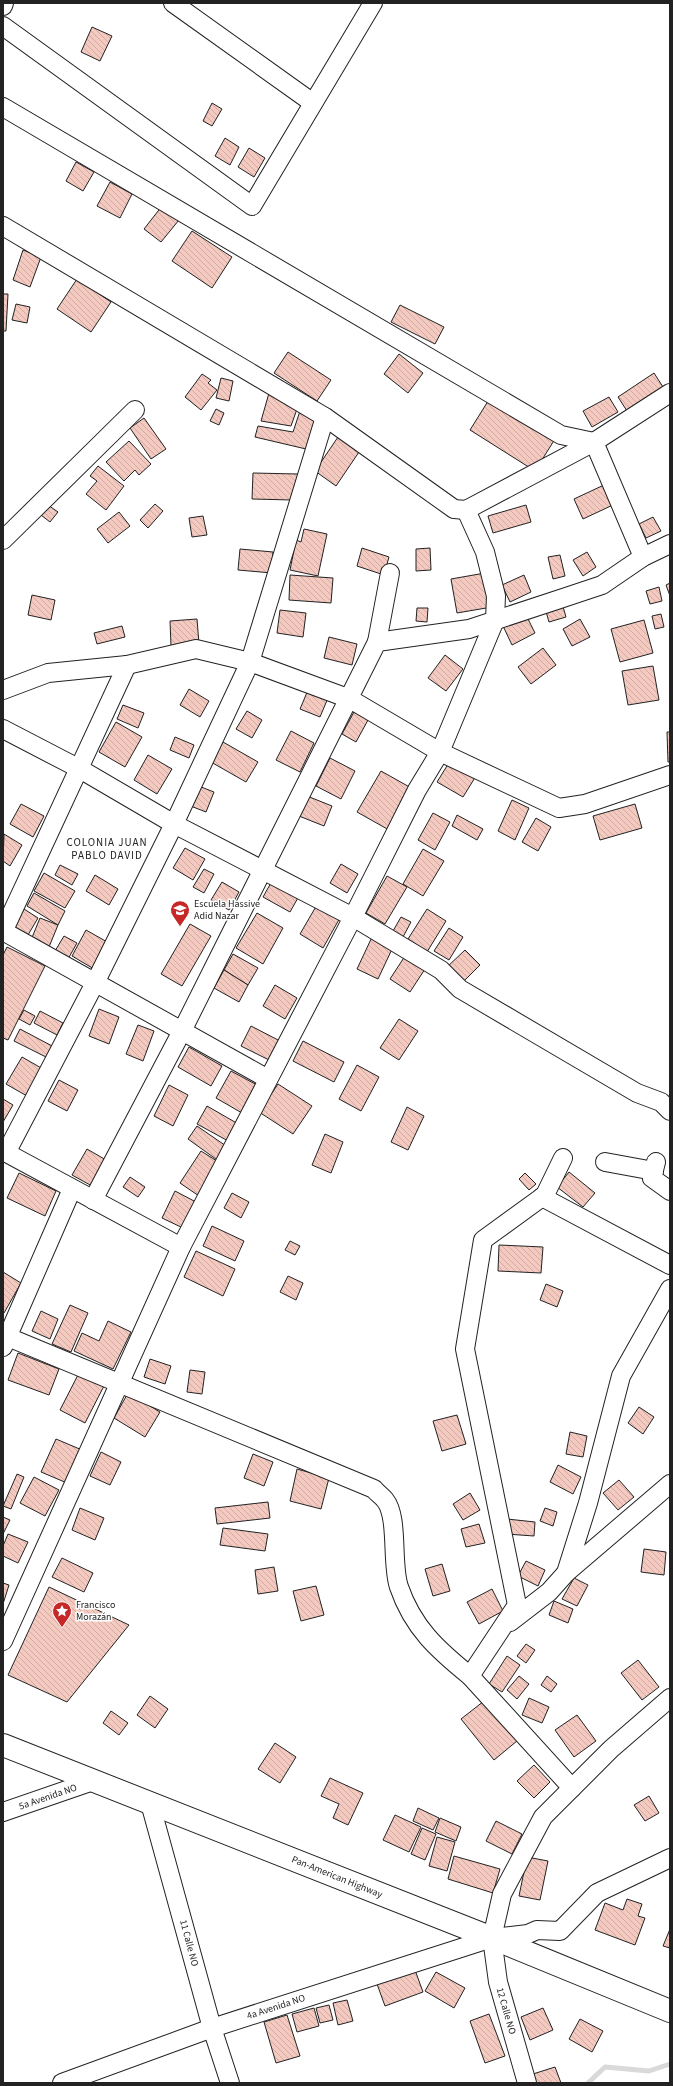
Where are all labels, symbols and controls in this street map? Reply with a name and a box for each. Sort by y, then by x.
district label: COLONIA JUAN PABLO DAVID [66,835,148,863]
place label: Escuela Hassive Adid Nazar [194,897,260,923]
school or university icon: Escuela Hassive Adid Nazar [169,899,191,927]
place label: Francisco Morazán [76,1598,115,1624]
place icon: Francisco Morazán [51,1600,73,1628]
street label: 5a Avenida NO [17,1780,79,1813]
street label: Pan-American Highway [290,1852,385,1902]
street label: 11 Calle NO [176,1918,202,1968]
street label: 12 Calle NO [493,1986,519,2036]
street label: 4a Avenida NO [245,1991,307,2023]

